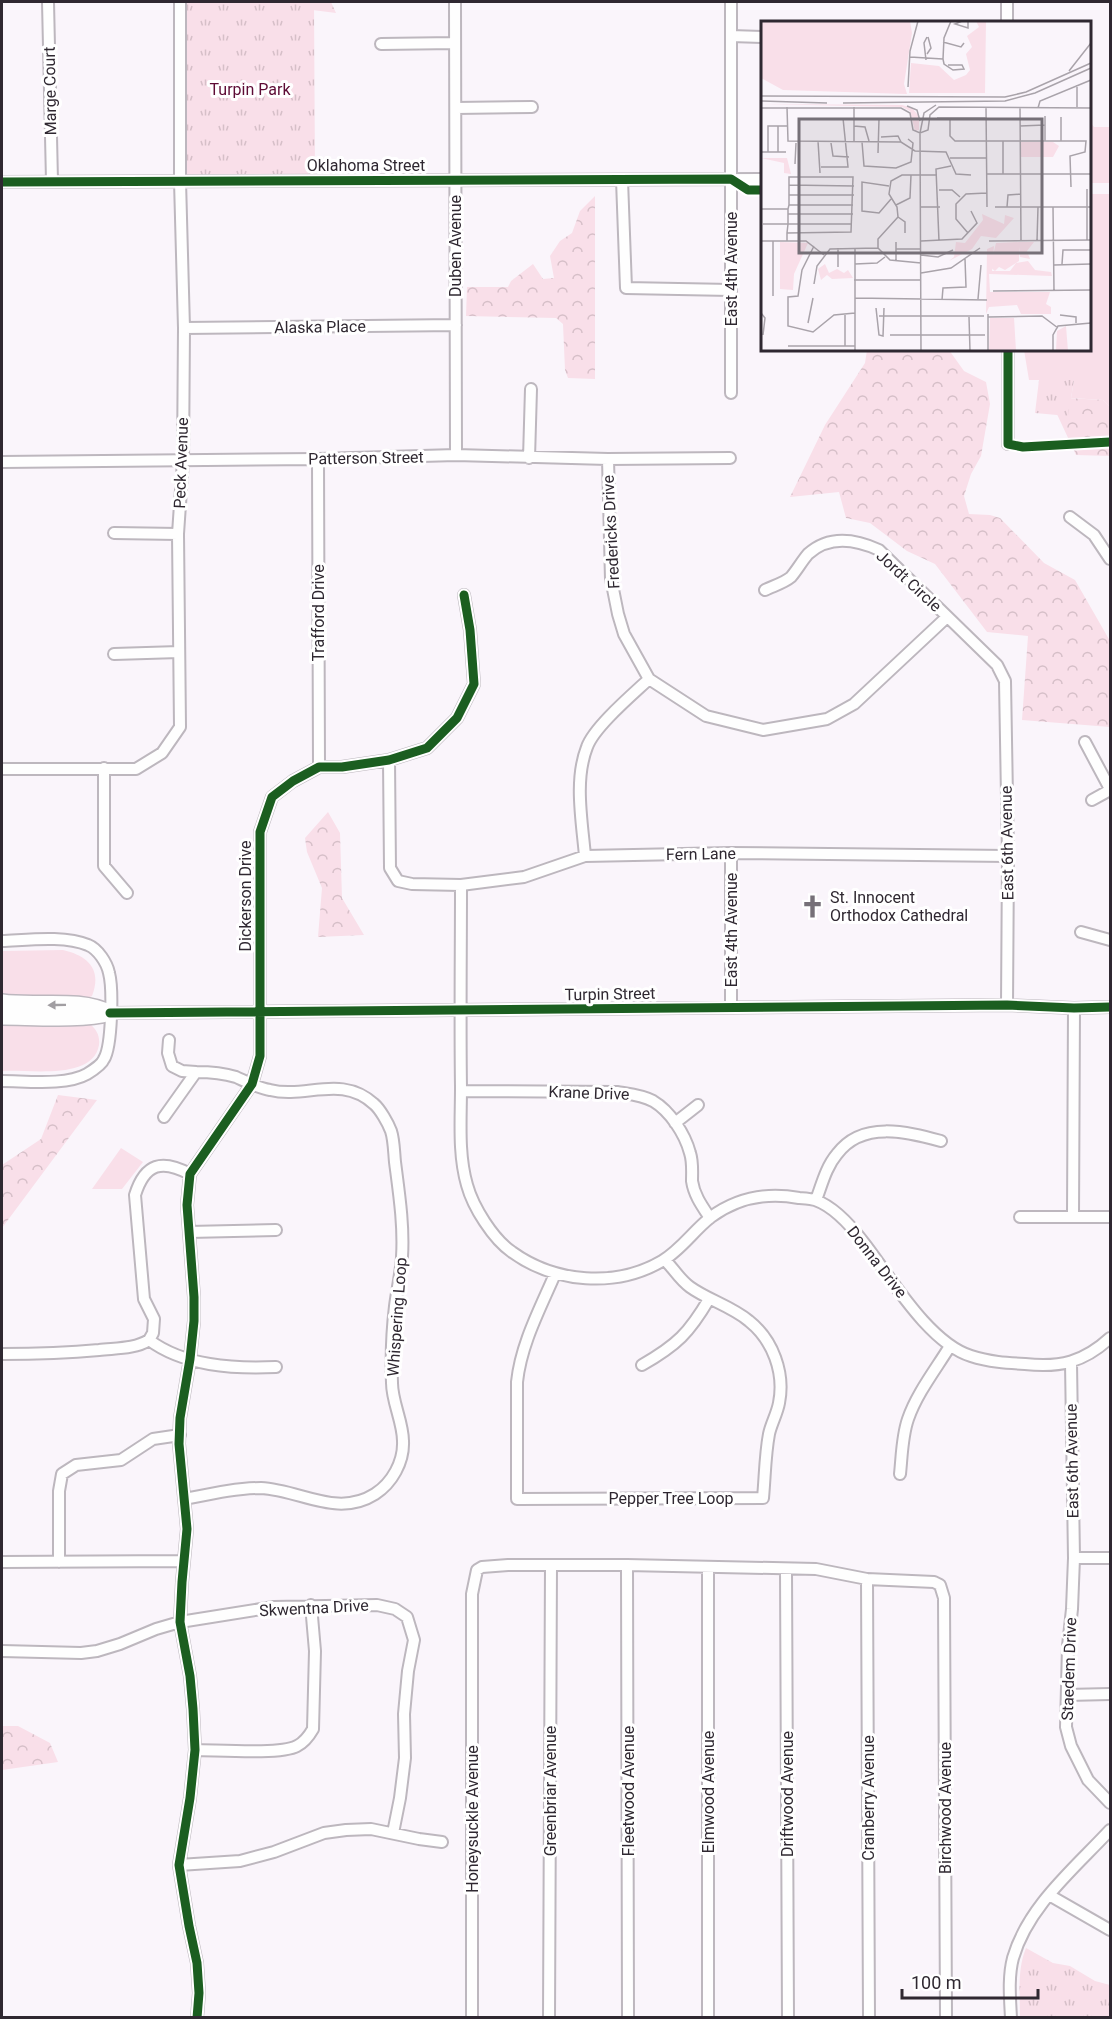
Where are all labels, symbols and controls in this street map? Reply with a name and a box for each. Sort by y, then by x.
inset map [761,21,1091,351]
street label: Marge Court [40,46,60,136]
park label: Turpin Park [210,80,291,99]
street label: Oklahoma Street [307,156,425,175]
street label: Duben Avenue [446,195,465,297]
street label: East 4th Avenue [722,212,741,326]
street label: Alaska Place [274,317,366,337]
street label: Peck Avenue [170,417,192,509]
street label: Patterson Street [308,447,424,469]
street label: Fredericks Drive [599,475,623,589]
street label: Jordt Circle [873,546,945,616]
street label: Trafford Drive [309,564,328,662]
street label: East 6th Avenue [997,786,1017,900]
street label: Dickerson Drive [236,841,255,951]
street label: Fern Lane [666,844,736,864]
street label: East 4th Avenue [722,873,741,987]
place label: St. Innocent Orthodox Cathedral [830,888,968,925]
church icon: St. Innocent Orthodox Cathedral [799,893,825,919]
street label: Turpin Street [564,984,656,1004]
one-way arrow [47,1000,66,1009]
street label: Krane Drive [548,1082,630,1104]
street label: Donna Drive [843,1222,911,1302]
street label: Whispering Loop [383,1257,411,1377]
street label: East 6th Avenue [1062,1404,1082,1518]
street label: Pepper Tree Loop [608,1489,734,1508]
street label: Skwentna Drive [259,1596,369,1620]
street label: Staedem Drive [1058,1617,1080,1721]
street label: Greenbriar Avenue [541,1726,560,1856]
street label: Fleetwood Avenue [619,1726,638,1856]
street label: Elmwood Avenue [699,1731,718,1853]
street label: Driftwood Avenue [778,1731,797,1857]
street label: Cranberry Avenue [859,1735,878,1861]
street label: Birchwood Avenue [936,1742,955,1874]
street label: Honeysuckle Avenue [463,1745,482,1893]
scale bar [902,1962,1038,2000]
text: 100 m [911,1972,962,1993]

